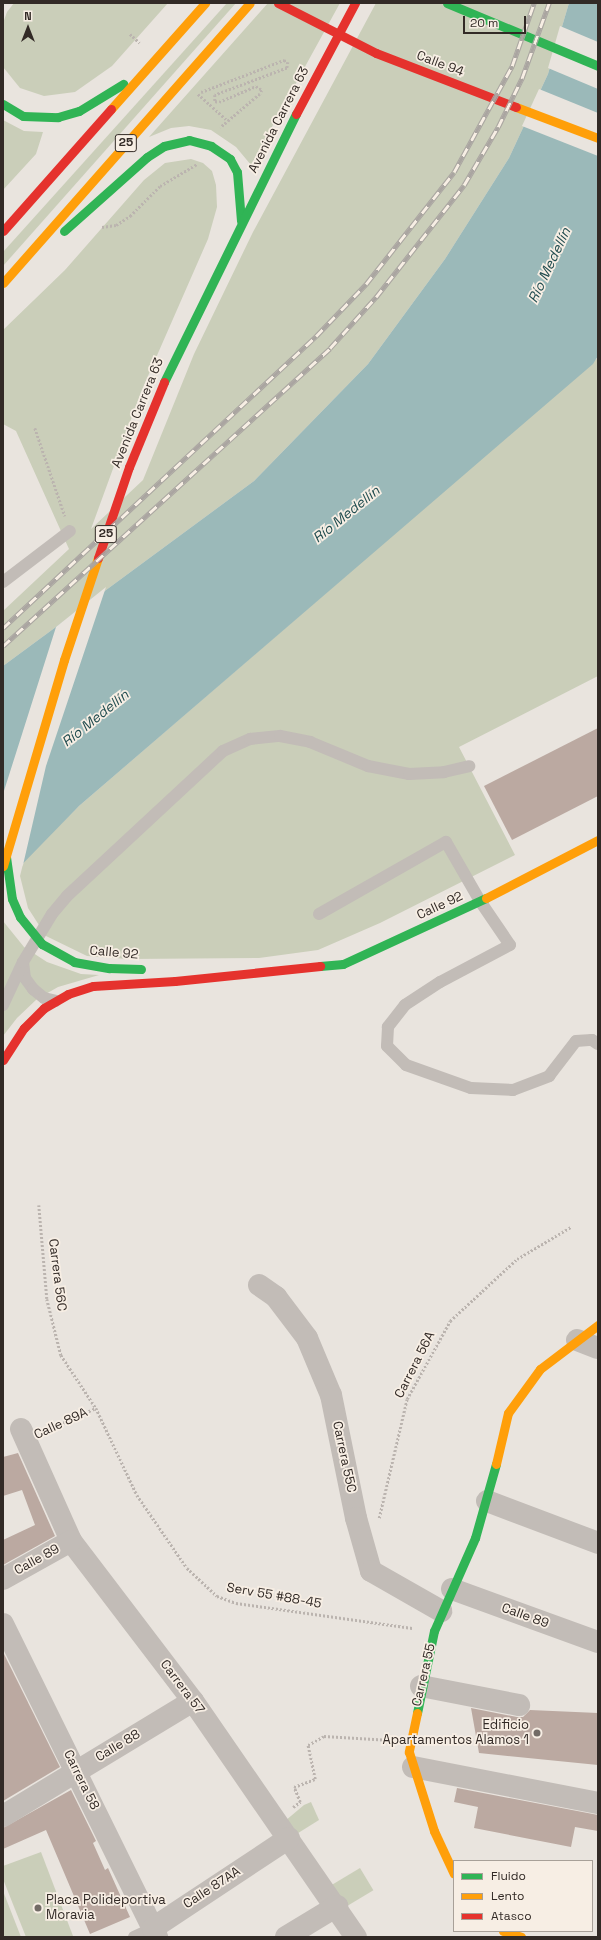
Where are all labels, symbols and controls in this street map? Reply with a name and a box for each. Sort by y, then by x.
north arrow [8,8,48,48]
scale bar [465,8,528,34]
text: N [24,9,32,23]
text: 20 m [470,15,498,31]
street label: Calle 94 [414,48,466,80]
street label: Avenida Carrera 63 [245,64,313,176]
road number: 25 [114,133,138,153]
water label: Río Medellín [524,225,574,305]
street label: Avenida Carrera 63 [109,356,167,470]
water label: Río Medellín [309,482,383,546]
road number: 25 [94,524,118,544]
water label: Río Medellín [58,686,132,750]
street label: Calle 92 [414,889,466,923]
street label: Calle 92 [89,943,139,963]
street label: Carrera 56C [45,1238,69,1312]
street label: Carrera 56A [392,1329,438,1401]
street label: Calle 89A [32,1405,90,1443]
street label: Carrera 55C [329,1420,359,1494]
street label: Calle 89 [12,1541,62,1579]
street label: Serv 55 #88-45 [225,1580,323,1612]
street label: Calle 89 [499,1600,551,1632]
street label: Carrera 55 [409,1642,439,1708]
street label: Carrera 57 [157,1657,207,1717]
place label: Edificio Apartamentos Alamos 1 [382,1718,529,1749]
street label: Calle 88 [93,1727,143,1765]
marker: Edificio Apartamentos Alamos 1 [532,1728,542,1738]
street label: Carrera 58 [60,1748,102,1812]
legend [453,1860,593,1932]
street label: Calle 87AA [181,1864,243,1912]
text: Fluido [491,1868,526,1884]
text: Lento [491,1888,525,1904]
place label: Placa Polideportiva Moravia [46,1893,166,1924]
marker: Placa Polideportiva Moravia [33,1903,43,1913]
text: Atasco [491,1908,532,1924]

